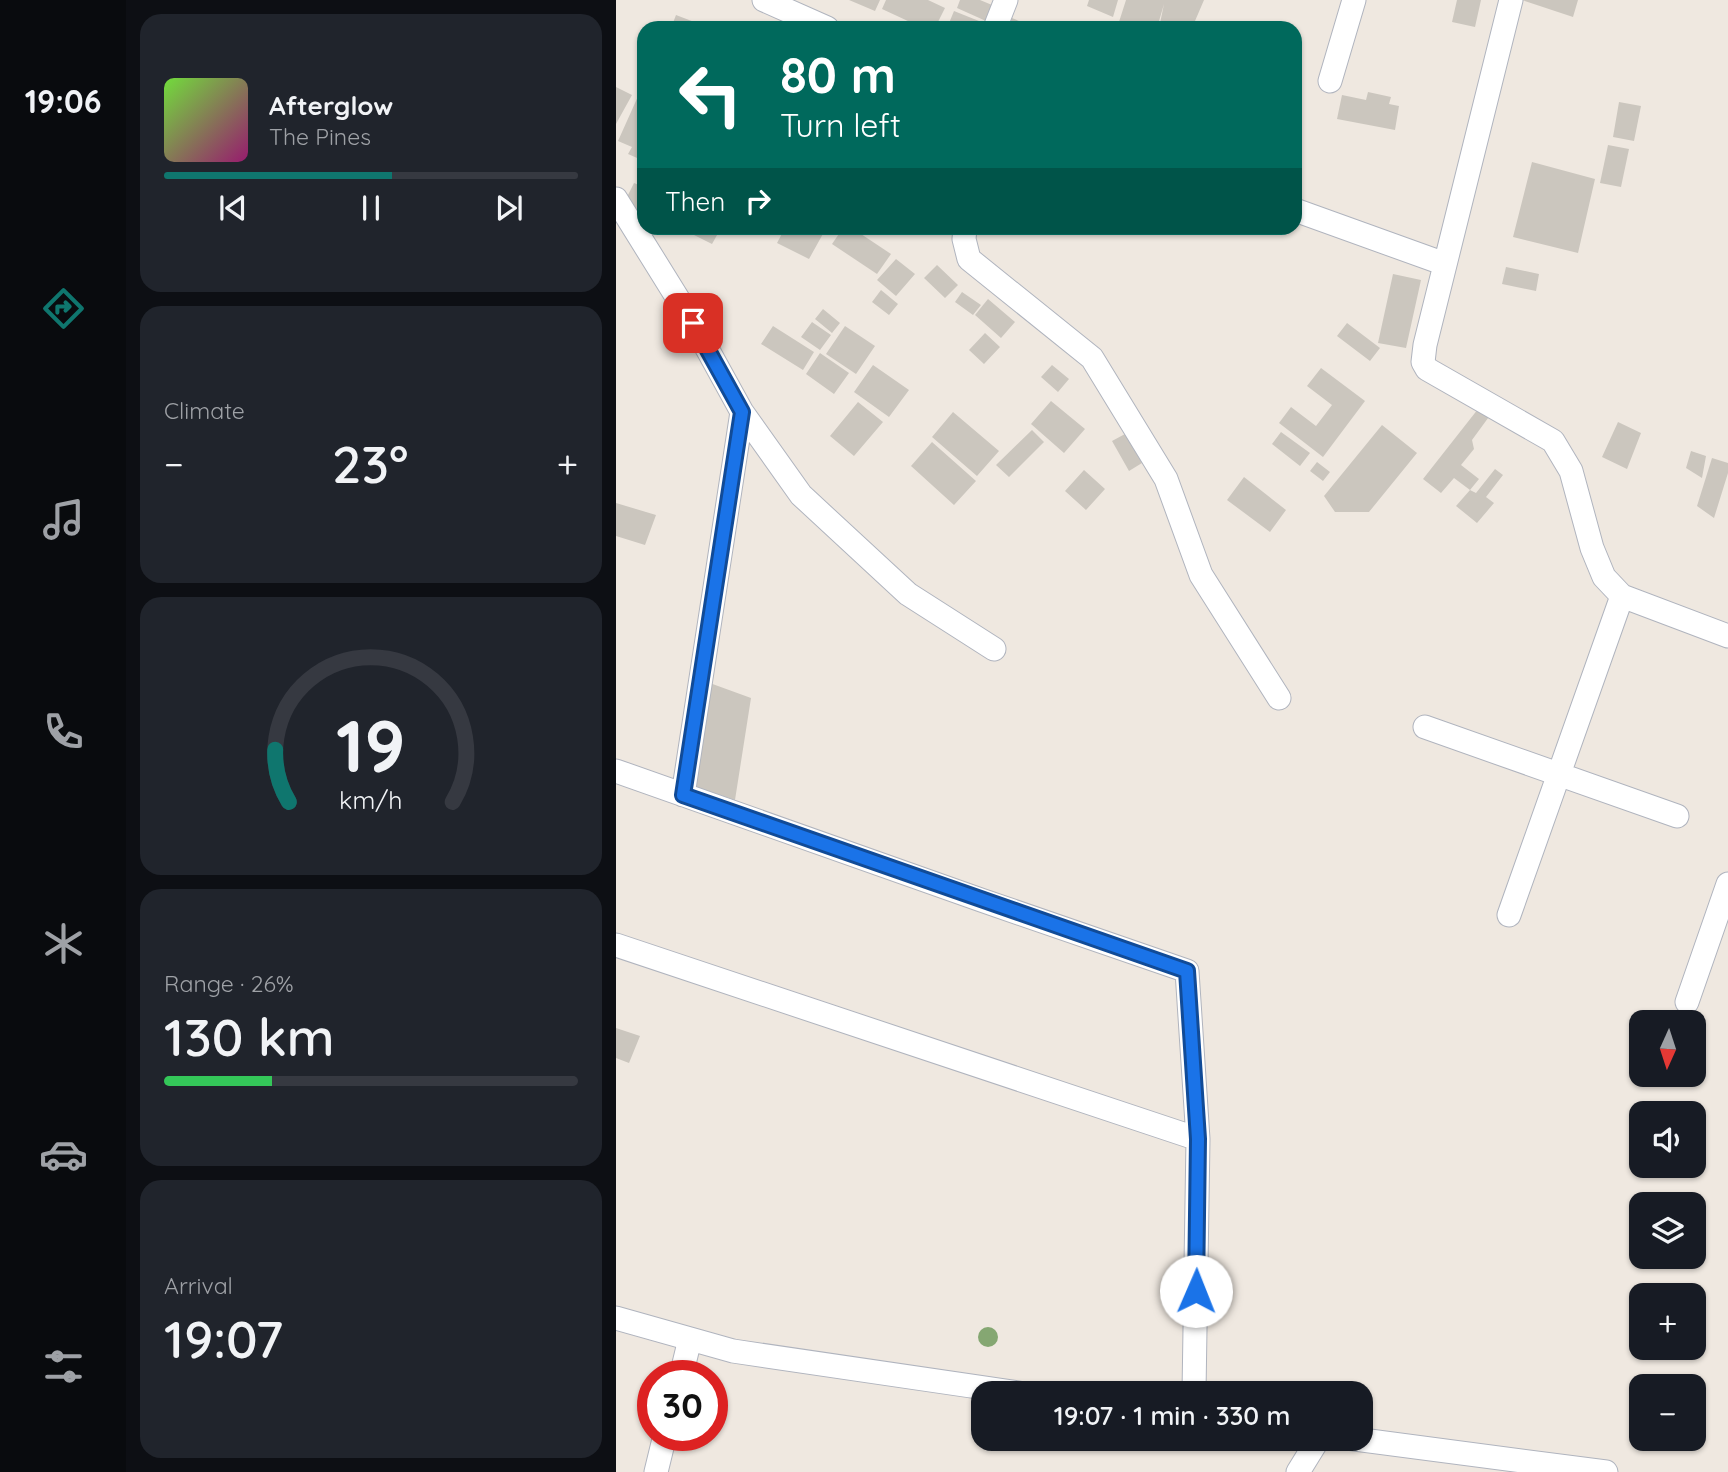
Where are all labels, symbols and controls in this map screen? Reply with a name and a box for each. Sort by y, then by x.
text: 80 m [780,44,896,105]
icon: left [665,49,756,140]
text: 19:06 [25,81,101,121]
text: Afterglow [269,89,393,122]
text: Turn left [780,105,901,145]
text: The Pines [269,122,371,151]
icon: right [739,182,777,220]
text: Then [665,185,725,218]
icon: previous [214,189,252,227]
icon: pause [352,189,390,227]
icon: next [490,189,528,227]
icon: directions [39,284,88,333]
pin [663,293,723,353]
icon: arrive [674,304,712,342]
text: Climate [164,396,245,425]
text: 23° [332,431,408,496]
text: − [164,440,184,488]
text: + [557,440,578,488]
icon: music [39,495,88,544]
text: 19 [336,699,406,790]
icon: phone [39,707,88,756]
text: km/h [339,784,403,815]
icon: climate [39,919,88,968]
text: Range · 26% [164,969,294,998]
text: 130 km [164,1004,335,1069]
north arrow [1629,1010,1706,1087]
map controls [1629,1010,1706,1451]
button: sound [1629,1101,1706,1178]
icon: car [39,1130,88,1179]
button: layers [1629,1192,1706,1269]
position arrow [1159,1254,1233,1328]
text: Arrival [164,1271,233,1300]
button: + [1629,1283,1706,1360]
text: 19:07 [164,1306,283,1371]
icon: filters [39,1342,88,1391]
speed limit sign: 30 [637,1360,728,1451]
button: − [1629,1374,1706,1451]
text: 19:07 · 1 min · 330 m [1054,1399,1290,1432]

